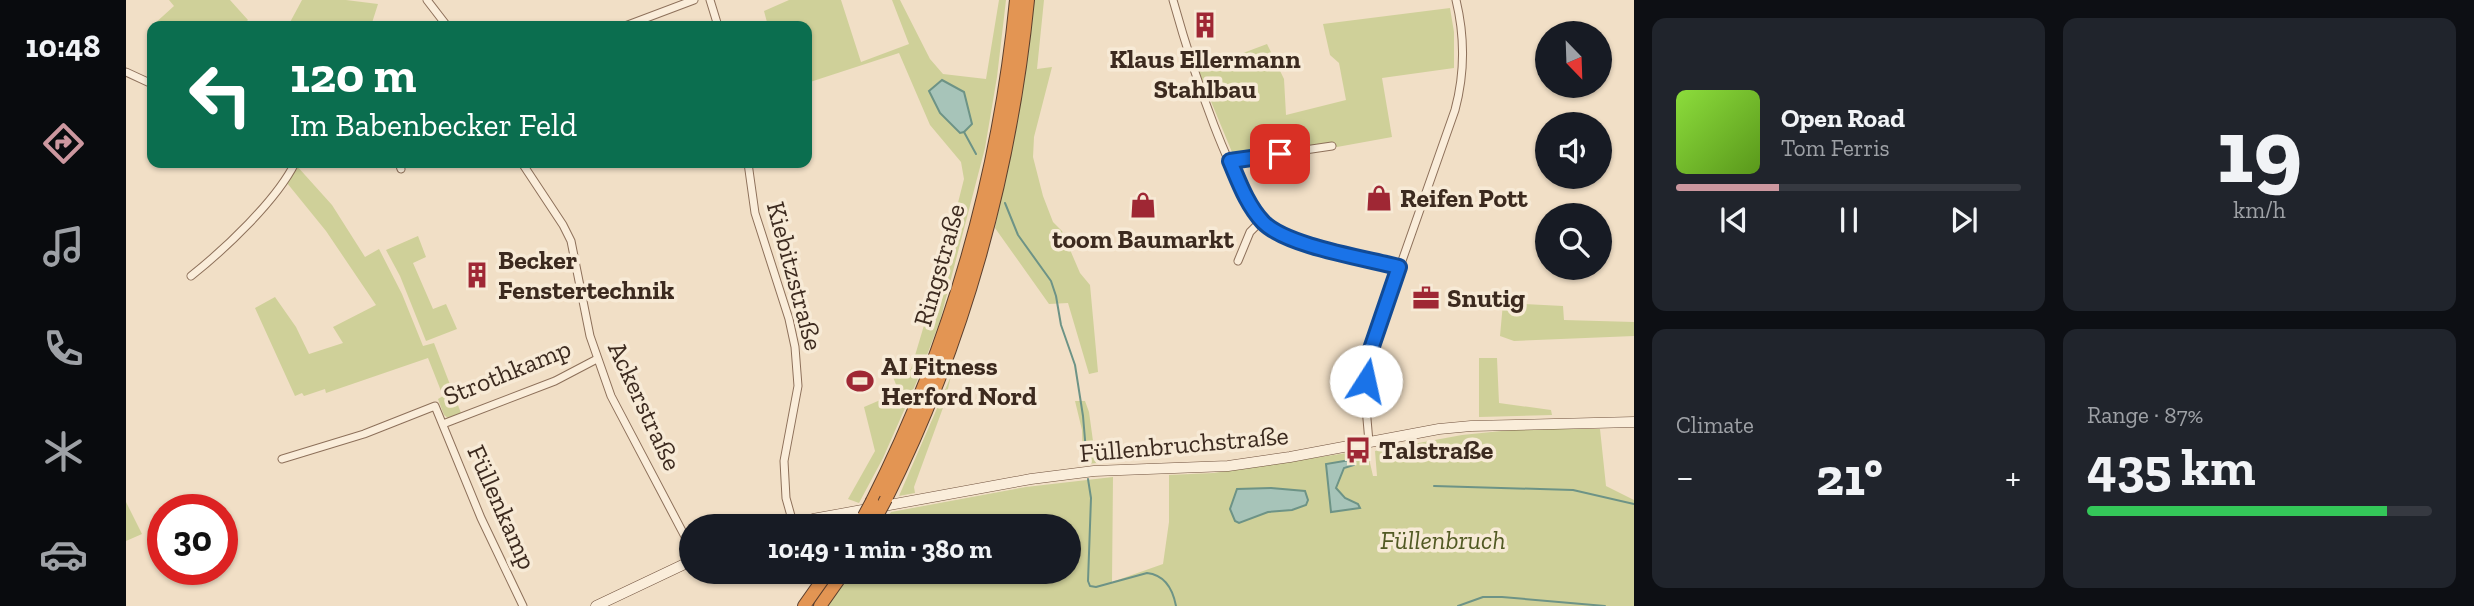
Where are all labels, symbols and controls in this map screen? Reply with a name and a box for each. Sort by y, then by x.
building icon: Klaus Ellermann Stahlbau [1190,10,1220,40]
north arrow [1535,21,1612,98]
map controls [1535,21,1612,280]
text: 10:48 [26,27,100,65]
place label: Klaus Ellermann Stahlbau [1109,43,1301,105]
text: 120 m [290,46,416,105]
icon: left [175,49,266,140]
text: 19 [2217,96,2302,205]
text: Open Road [1781,102,1905,134]
text: Im Babenbecker Feld [290,106,577,144]
button: sound [1535,112,1612,189]
icon: directions [39,119,88,168]
pin [1250,124,1310,184]
text: Tom Ferris [1781,134,1890,162]
icon: arrive [1261,135,1299,173]
place label: Reifen Pott [1400,182,1528,214]
shop icon: Reifen Pott [1364,183,1394,213]
shop icon: toom Baumarkt [1128,190,1158,220]
text: km/h [2233,196,2286,224]
street label: Kiebitzstraße [760,198,830,354]
street label: Ringstraße [906,200,972,330]
icon: previous [1715,201,1753,239]
icon: pause [1830,201,1868,239]
icon: next [1945,201,1983,239]
button: search [1535,203,1612,280]
icon: music [39,222,88,271]
place label: toom Baumarkt [1052,223,1234,255]
place label: Becker Fenstertechnik [498,244,675,306]
building icon: Becker Fenstertechnik [462,260,492,290]
place label: Snutig [1447,282,1525,314]
office icon: Snutig [1411,283,1441,313]
icon: phone [39,324,88,373]
street label: Strothkamp [439,332,575,412]
street label: Ackerstraße [601,337,689,475]
position arrow [1329,344,1403,418]
place label: AI Fitness Herford Nord [881,350,1037,412]
sports icon: AI Fitness Herford Nord [845,366,875,396]
text: Range · 87% [2087,401,2203,429]
text: Climate [1676,411,1754,439]
street label: Füllenbruchstraße [1078,419,1290,469]
icon: climate [39,427,88,476]
place label: Talstraße [1379,434,1494,466]
bus stop icon: Talstraße [1343,435,1373,465]
text: 435 km [2087,436,2256,498]
street label: Füllenkamp [460,440,544,574]
text: 21° [1816,446,1883,508]
text: − [1676,454,1694,500]
text: + [2005,454,2021,500]
speed limit sign: 30 [147,494,238,585]
park label: Füllenbruch [1380,524,1506,556]
icon: car [39,530,88,579]
text: 10:49 · 1 min · 380 m [768,533,992,565]

